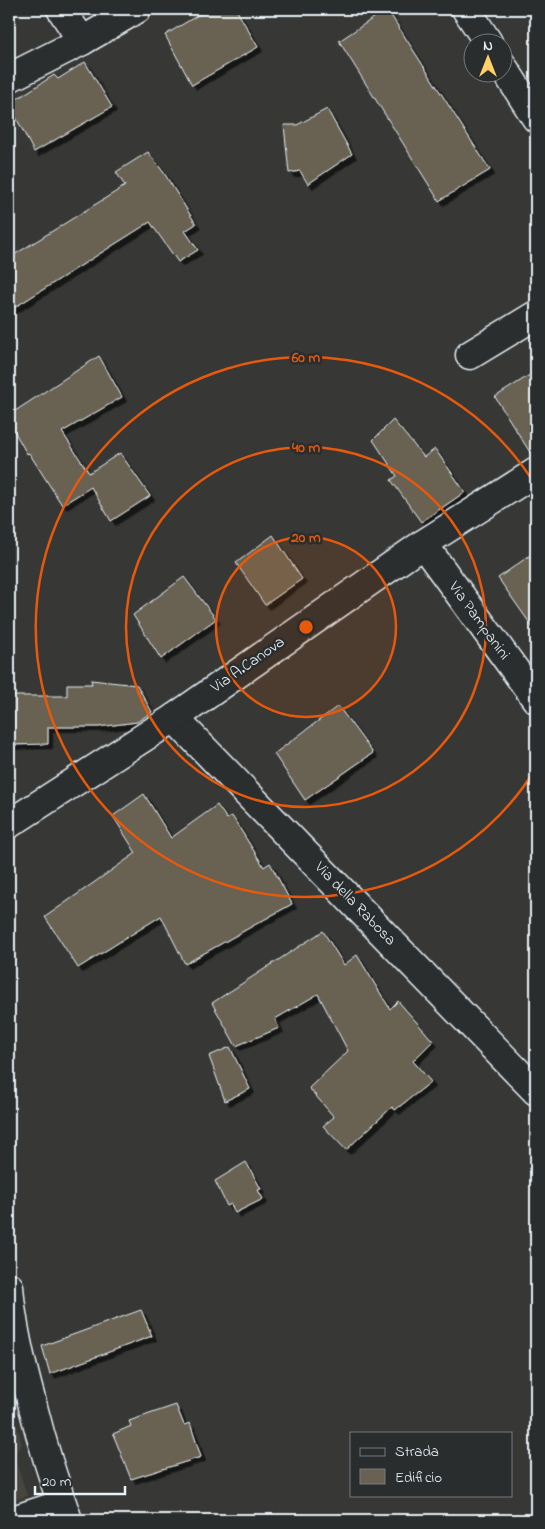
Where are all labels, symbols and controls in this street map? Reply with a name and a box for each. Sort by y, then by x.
north arrow [462,32,512,82]
text: N [483,36,493,57]
text: 60 m [291,347,321,369]
text: 40 m [291,437,320,459]
text: 20 m [290,527,321,549]
street label: Via Pampanini [442,576,516,665]
centre of rings [297,618,315,636]
street label: Via A.Canova [205,631,290,700]
street label: Via della Rabosa [308,856,402,952]
legend [350,1432,512,1496]
text: Strada [395,1441,439,1463]
scale bar [35,1464,125,1496]
text: Edificio [395,1467,442,1489]
text: 20 m [42,1471,72,1493]

